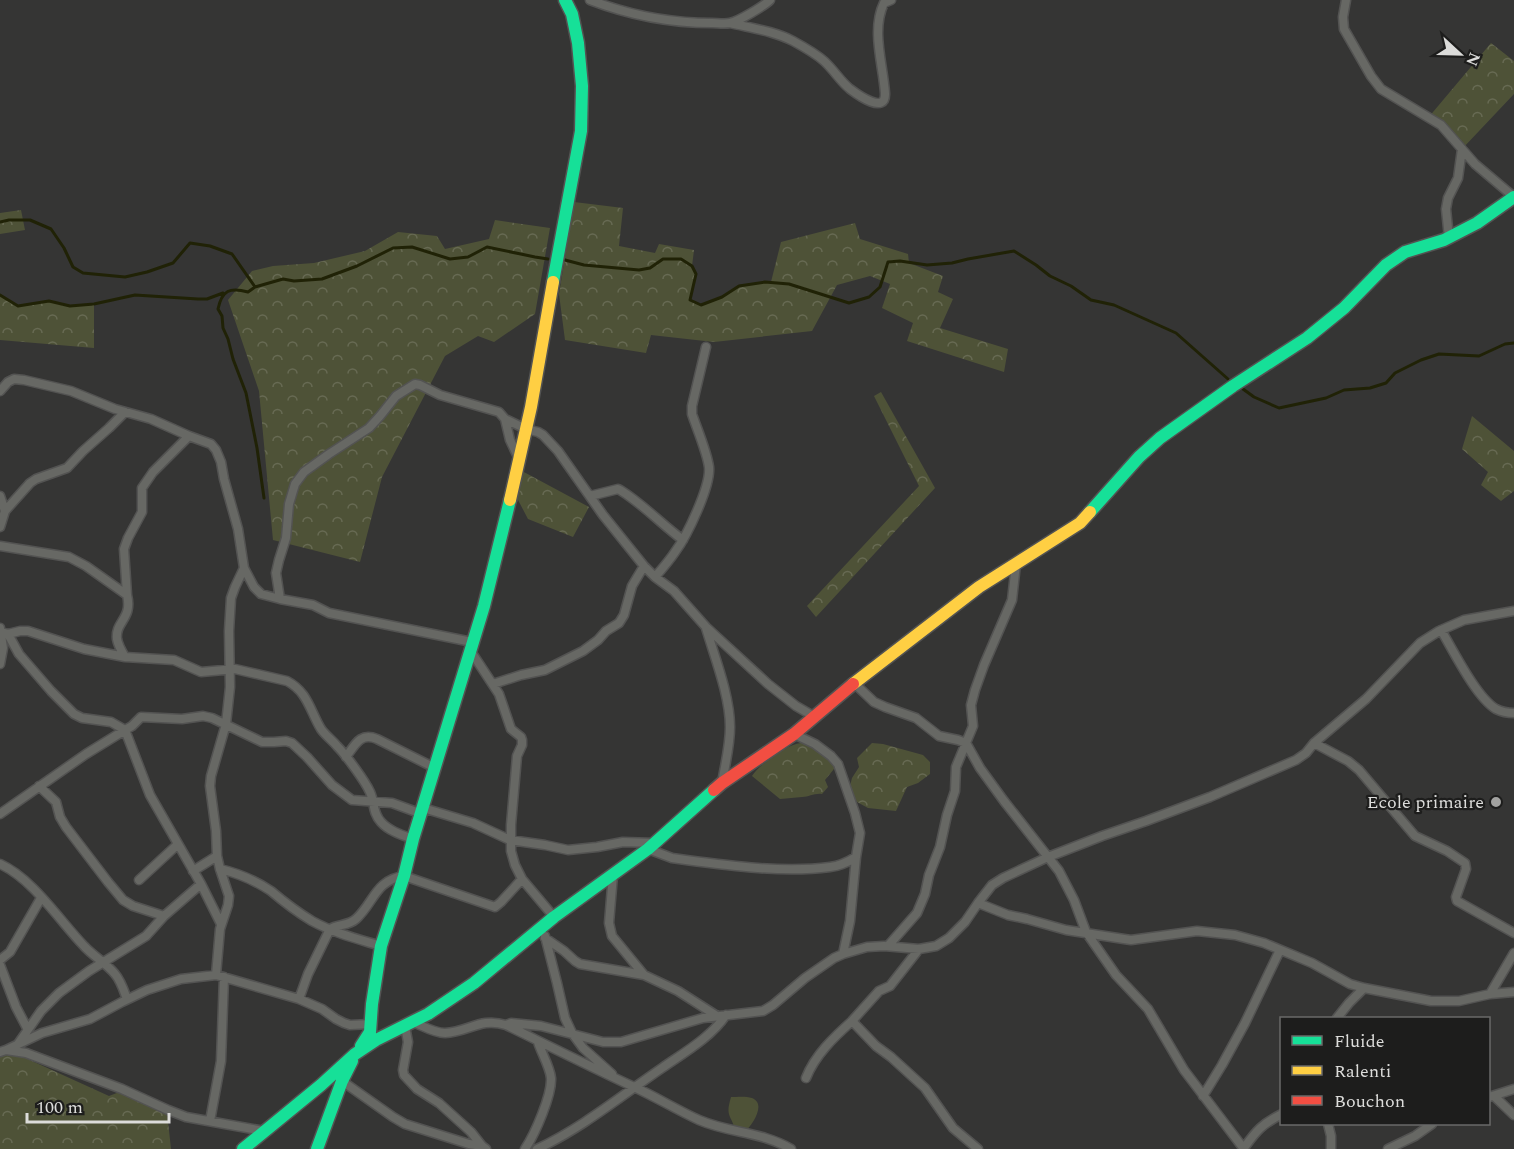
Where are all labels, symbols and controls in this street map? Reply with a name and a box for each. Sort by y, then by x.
north arrow [1430,24,1490,84]
text: N [1459,49,1487,70]
place label: Ecole primaire [1367,789,1484,816]
marker: Ecole primaire [1489,795,1503,809]
legend [1280,1017,1490,1125]
text: Fluide [1334,1028,1385,1055]
text: Ralenti [1334,1058,1391,1085]
scale bar [27,1086,170,1124]
text: Bouchon [1334,1088,1405,1115]
text: 100 m [36,1094,83,1121]

